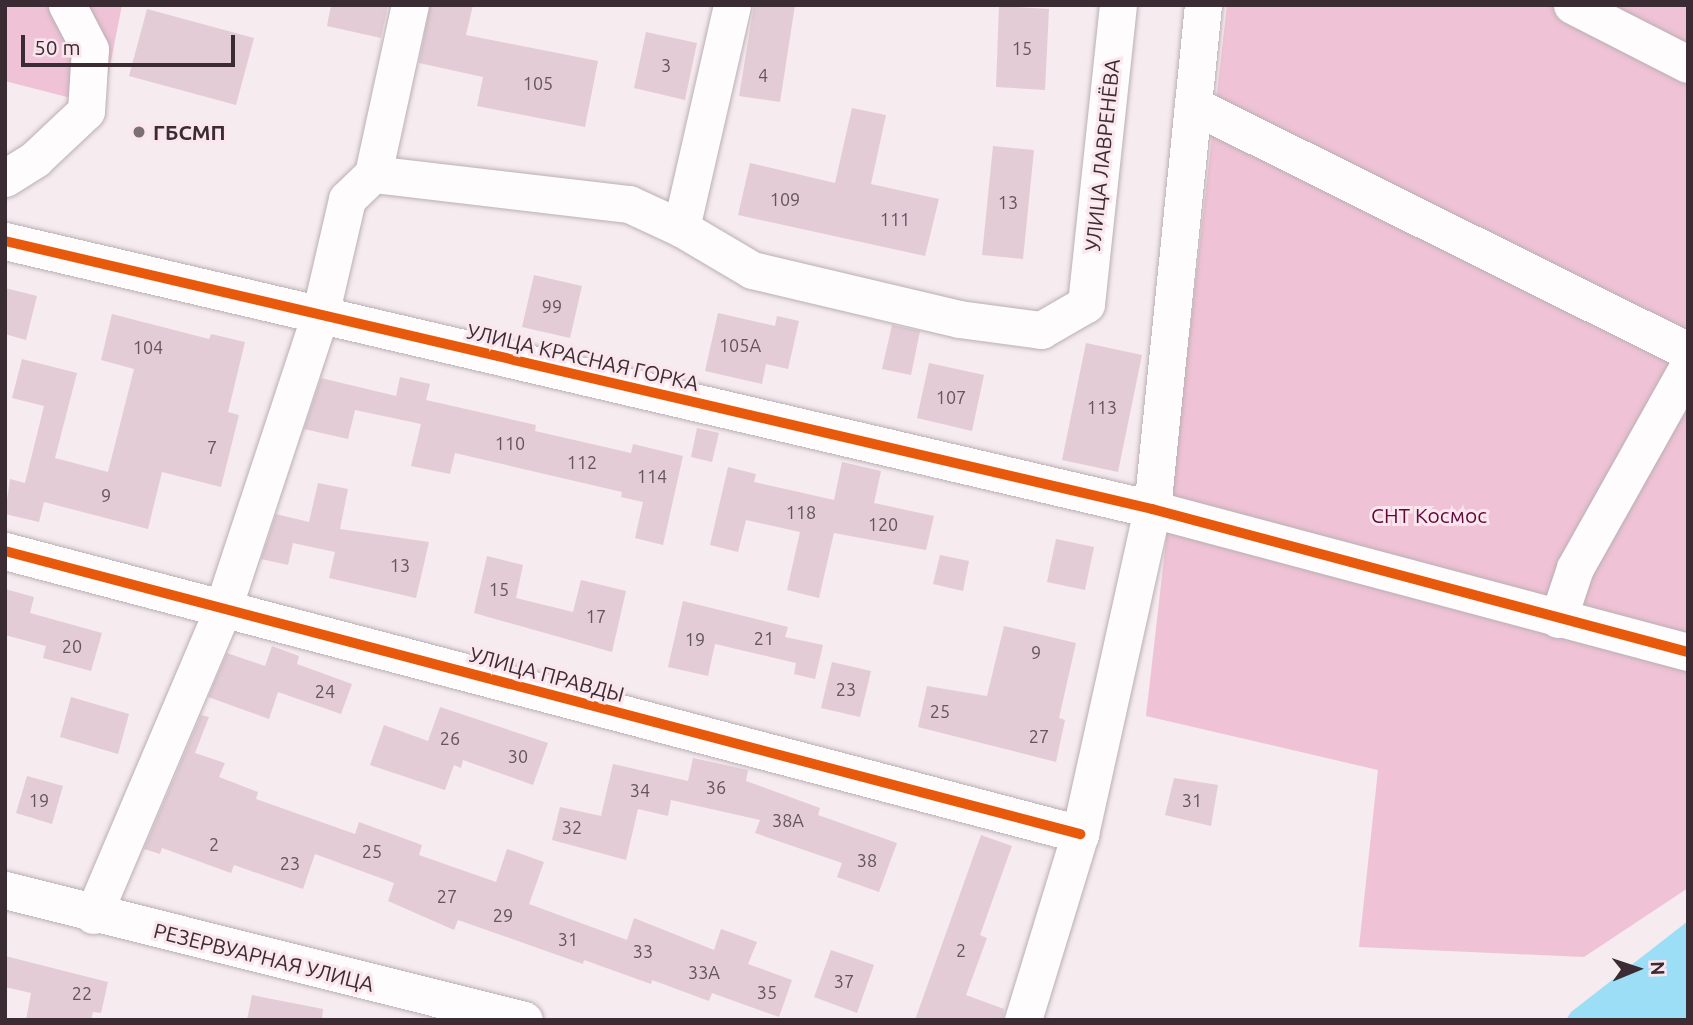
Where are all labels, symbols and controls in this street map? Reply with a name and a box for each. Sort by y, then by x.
scale bar [24,21,238,65]
text: 50 m [34,35,81,59]
house number: 15 [1012,37,1032,59]
house number: 3 [661,54,671,76]
street label: УЛИЦА ЛАВРЕНЁВА [1079,58,1125,252]
house number: 4 [758,64,768,86]
house number: 105 [523,72,553,94]
place label: ГБСМП [153,119,226,145]
marker: ГБСМП [131,124,147,140]
house number: 109 [770,188,800,210]
house number: 13 [998,191,1018,213]
house number: 111 [880,208,910,230]
house number: 99 [542,295,562,317]
street label: УЛИЦА КРАСНАЯ ГОРКА [465,318,701,396]
house number: 105А [719,334,761,356]
house number: 104 [133,336,163,358]
house number: 107 [936,386,966,408]
house number: 113 [1087,396,1117,418]
house number: 110 [495,432,525,454]
house number: 7 [207,436,217,458]
house number: 112 [567,451,597,473]
house number: 114 [637,465,667,487]
house number: 9 [101,484,111,506]
house number: 118 [786,501,816,523]
park label: СНТ Космос [1371,502,1487,528]
house number: 120 [868,513,898,535]
house number: 13 [390,554,410,576]
house number: 15 [489,578,509,600]
house number: 17 [586,605,606,627]
house number: 21 [754,627,774,649]
house number: 19 [685,628,705,650]
house number: 20 [62,635,82,657]
street label: УЛИЦА ПРАВДЫ [467,641,627,707]
house number: 9 [1031,641,1041,663]
house number: 23 [836,678,856,700]
house number: 24 [315,680,335,702]
house number: 25 [930,700,950,722]
house number: 27 [1029,725,1049,747]
house number: 26 [440,727,460,749]
house number: 30 [508,745,528,767]
house number: 36 [706,776,726,798]
house number: 34 [630,779,650,801]
house number: 19 [29,789,49,811]
house number: 31 [1182,789,1202,811]
house number: 38А [772,809,804,831]
house number: 32 [562,816,582,838]
house number: 2 [209,833,219,855]
house number: 25 [362,840,382,862]
house number: 38 [857,849,877,871]
house number: 23 [280,852,300,874]
house number: 27 [437,885,457,907]
house number: 29 [493,904,513,926]
street label: РЕЗЕРВУАРНАЯ УЛИЦА [151,917,377,997]
house number: 31 [558,928,578,950]
north arrow [1602,934,1672,1004]
house number: 2 [956,939,966,961]
house number: 33 [633,940,653,962]
house number: 33А [688,961,720,983]
text: N [1647,961,1669,976]
house number: 37 [834,970,854,992]
house number: 35 [757,981,777,1003]
house number: 22 [72,982,92,1004]

